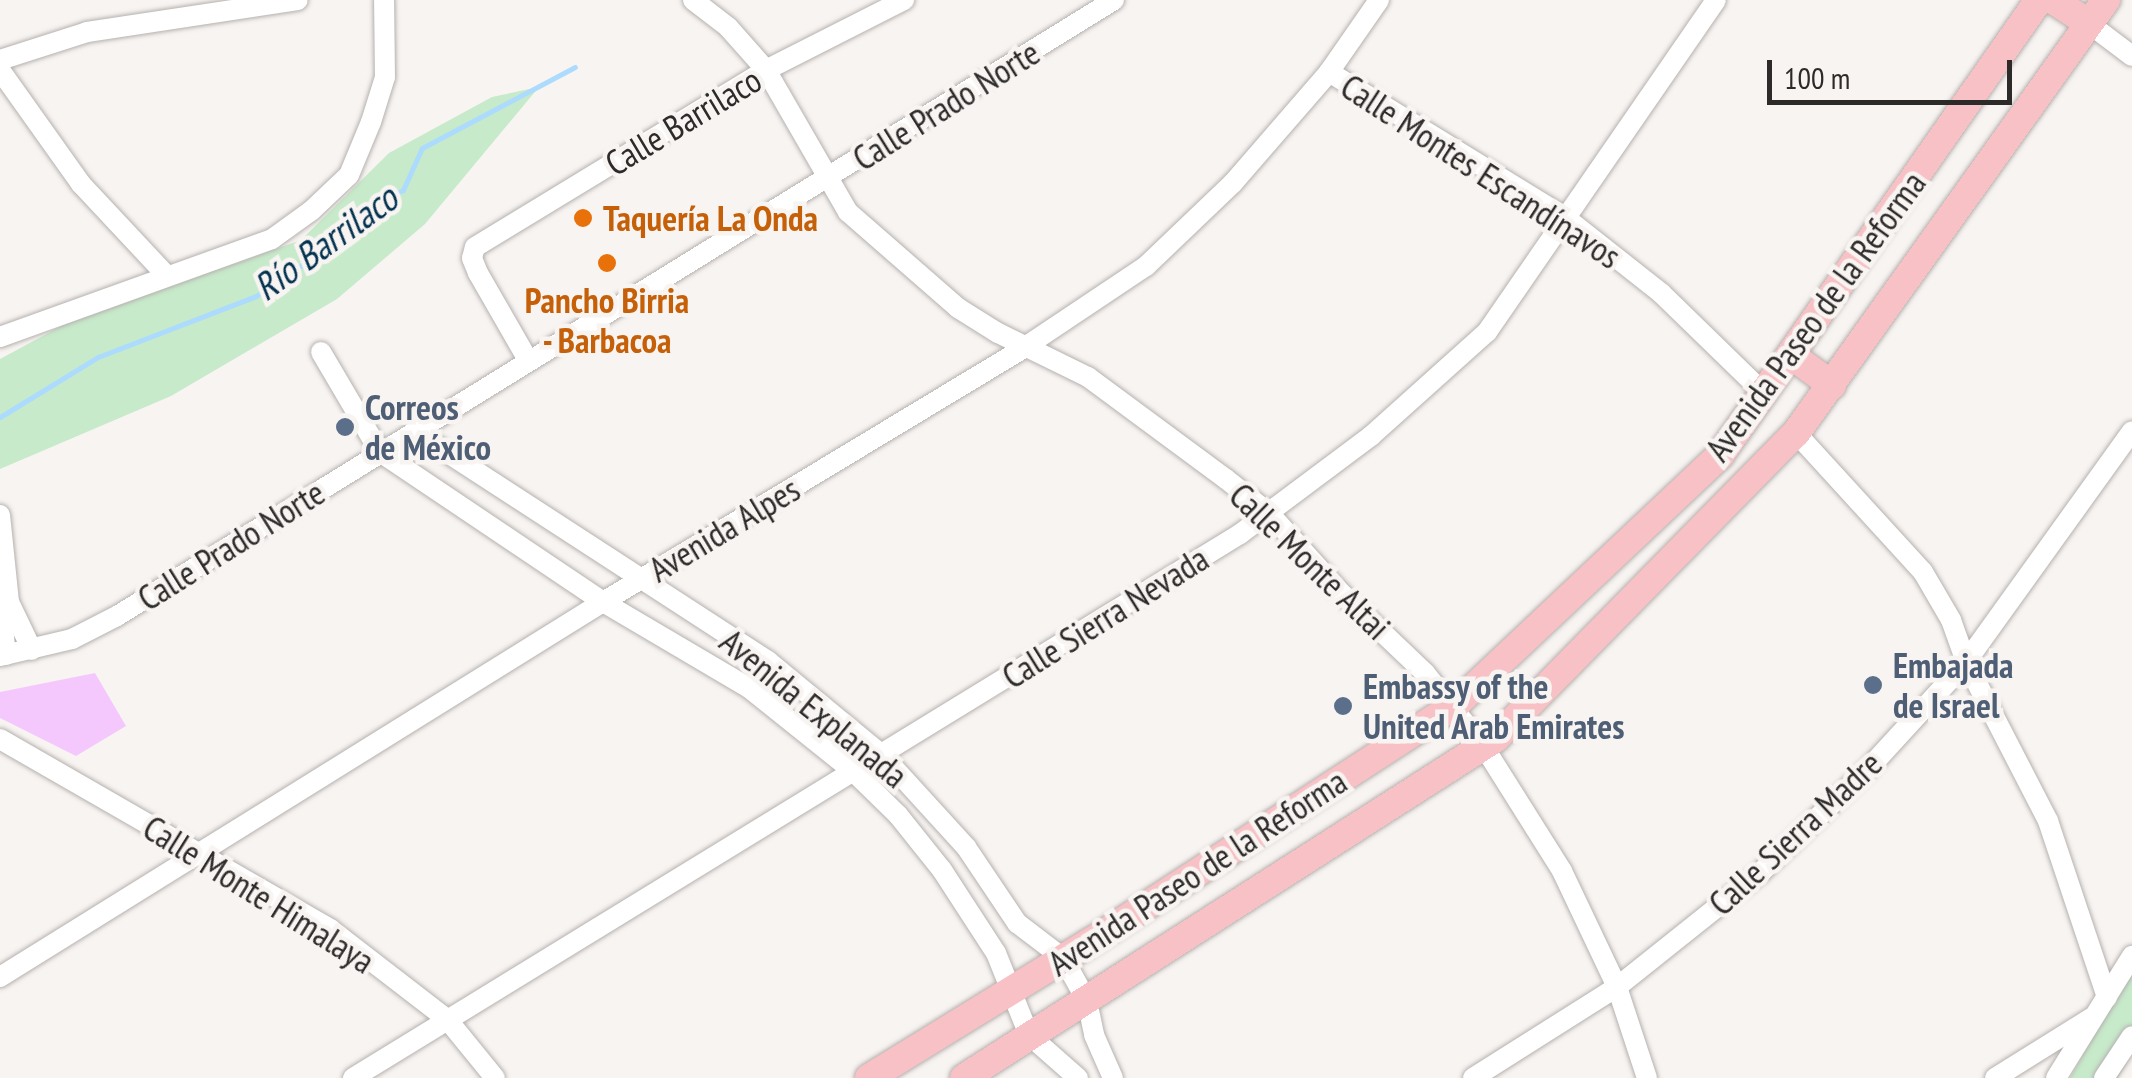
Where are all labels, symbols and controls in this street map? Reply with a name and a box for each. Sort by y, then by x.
street label: Calle Prado Norte [845,31,1047,179]
scale bar [1772,40,2017,102]
street label: Calle Barrilaco [598,58,768,184]
text: 100 m [1784,58,1850,97]
street label: Calle Montes Escandínavos [1333,65,1629,277]
street label: Avenida Paseo de la Reforma [1696,163,1934,469]
water label: Río Barrilaco [244,175,406,309]
place label: Taquería La Onda [603,197,818,239]
marker: Taquería La Onda [572,207,594,229]
marker: Pancho Birria - Barbacoa [596,252,618,274]
place label: Pancho Birria - Barbacoa [525,279,689,361]
place label: Correos de México [365,386,491,468]
marker: Correos de México [334,416,356,438]
street label: Avenida Alpes [641,467,807,591]
street label: Calle Prado Norte [130,471,332,619]
street label: Calle Monte Altai [1221,474,1399,648]
street label: Calle Sierra Nevada [994,537,1216,697]
street label: Avenida Explanada [712,620,916,796]
place label: Embajada de Israel [1893,644,2014,726]
place label: Embassy of the United Arab Emirates [1363,665,1626,747]
marker: Embajada de Israel [1862,674,1884,696]
marker: Embassy of the United Arab Emirates [1332,695,1354,717]
street label: Calle Sierra Madre [1700,742,1890,924]
street label: Avenida Paseo de la Reforma [1040,760,1354,984]
street label: Calle Monte Himalaya [136,806,382,982]

